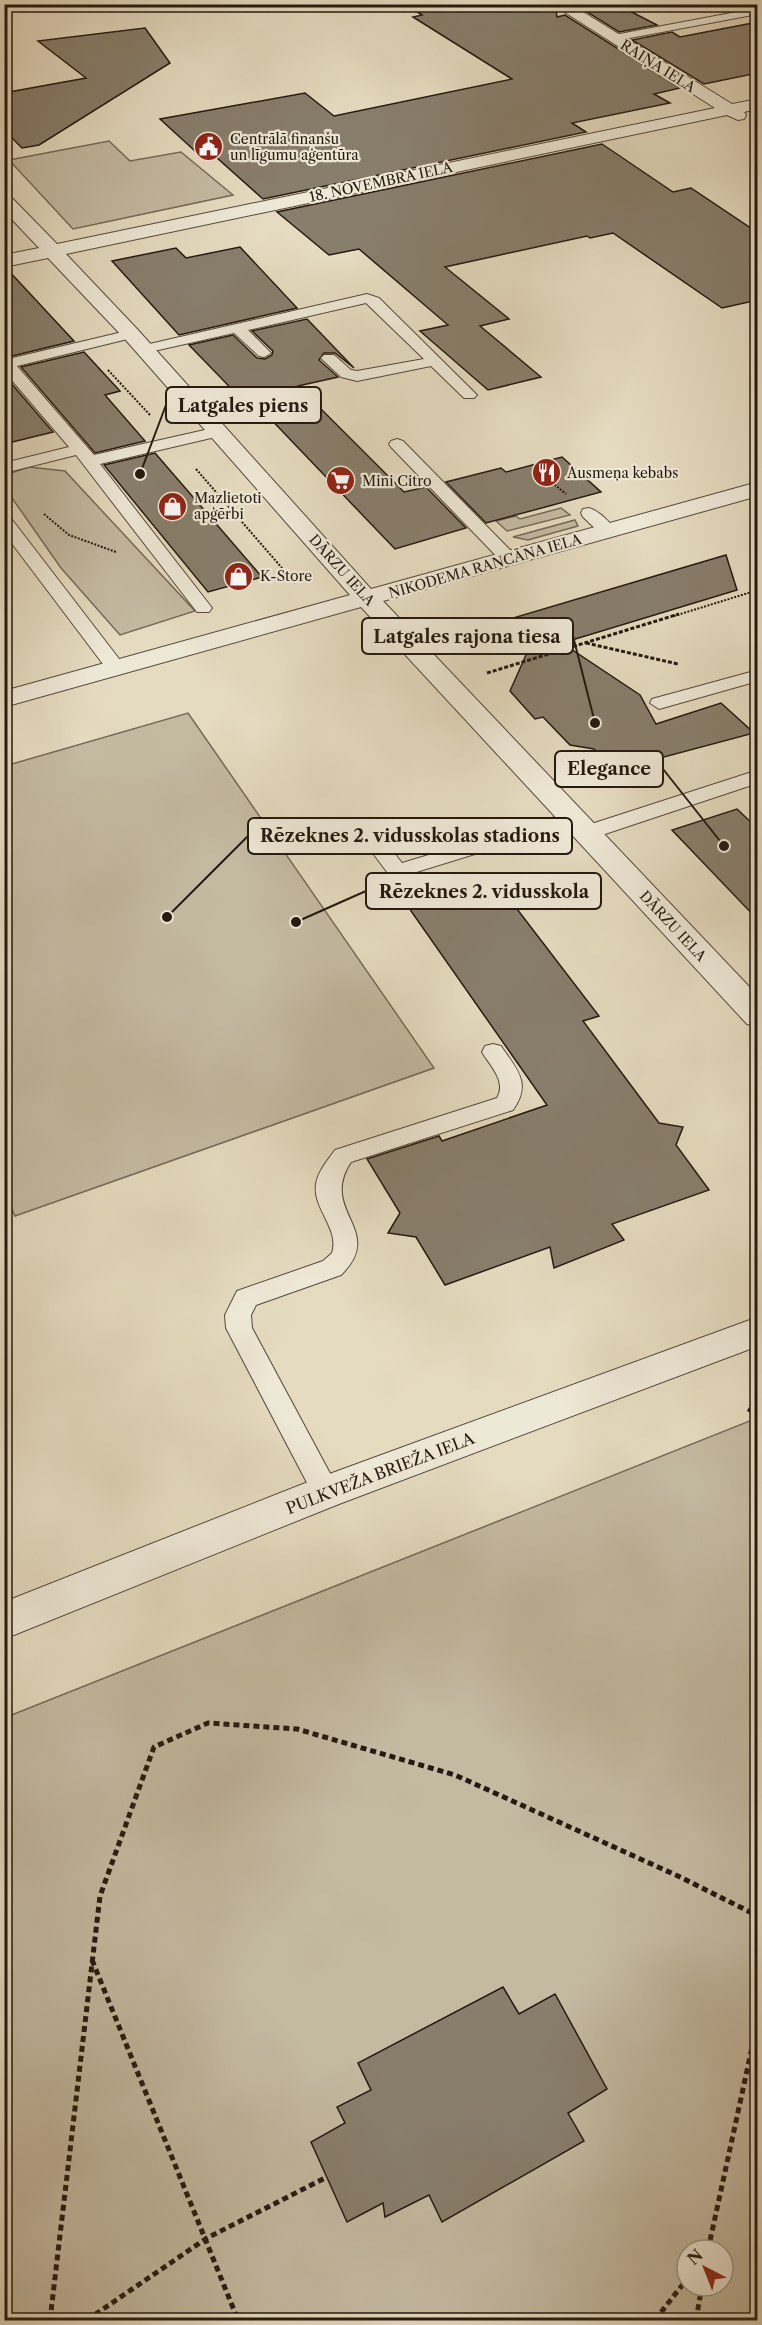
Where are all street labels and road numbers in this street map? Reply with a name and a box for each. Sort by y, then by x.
street label: RAIŅA IELA [617,36,700,97]
street label: 18. NOVEMBRA IELA [308,158,455,206]
street label: NIKODEMA RANCĀNA IELA [387,530,584,602]
street label: DĀRZU IELA [305,531,379,610]
street label: DĀRZU IELA [636,887,711,965]
street label: PULKVEŽA BRIEŽA IELA [283,1426,478,1518]

